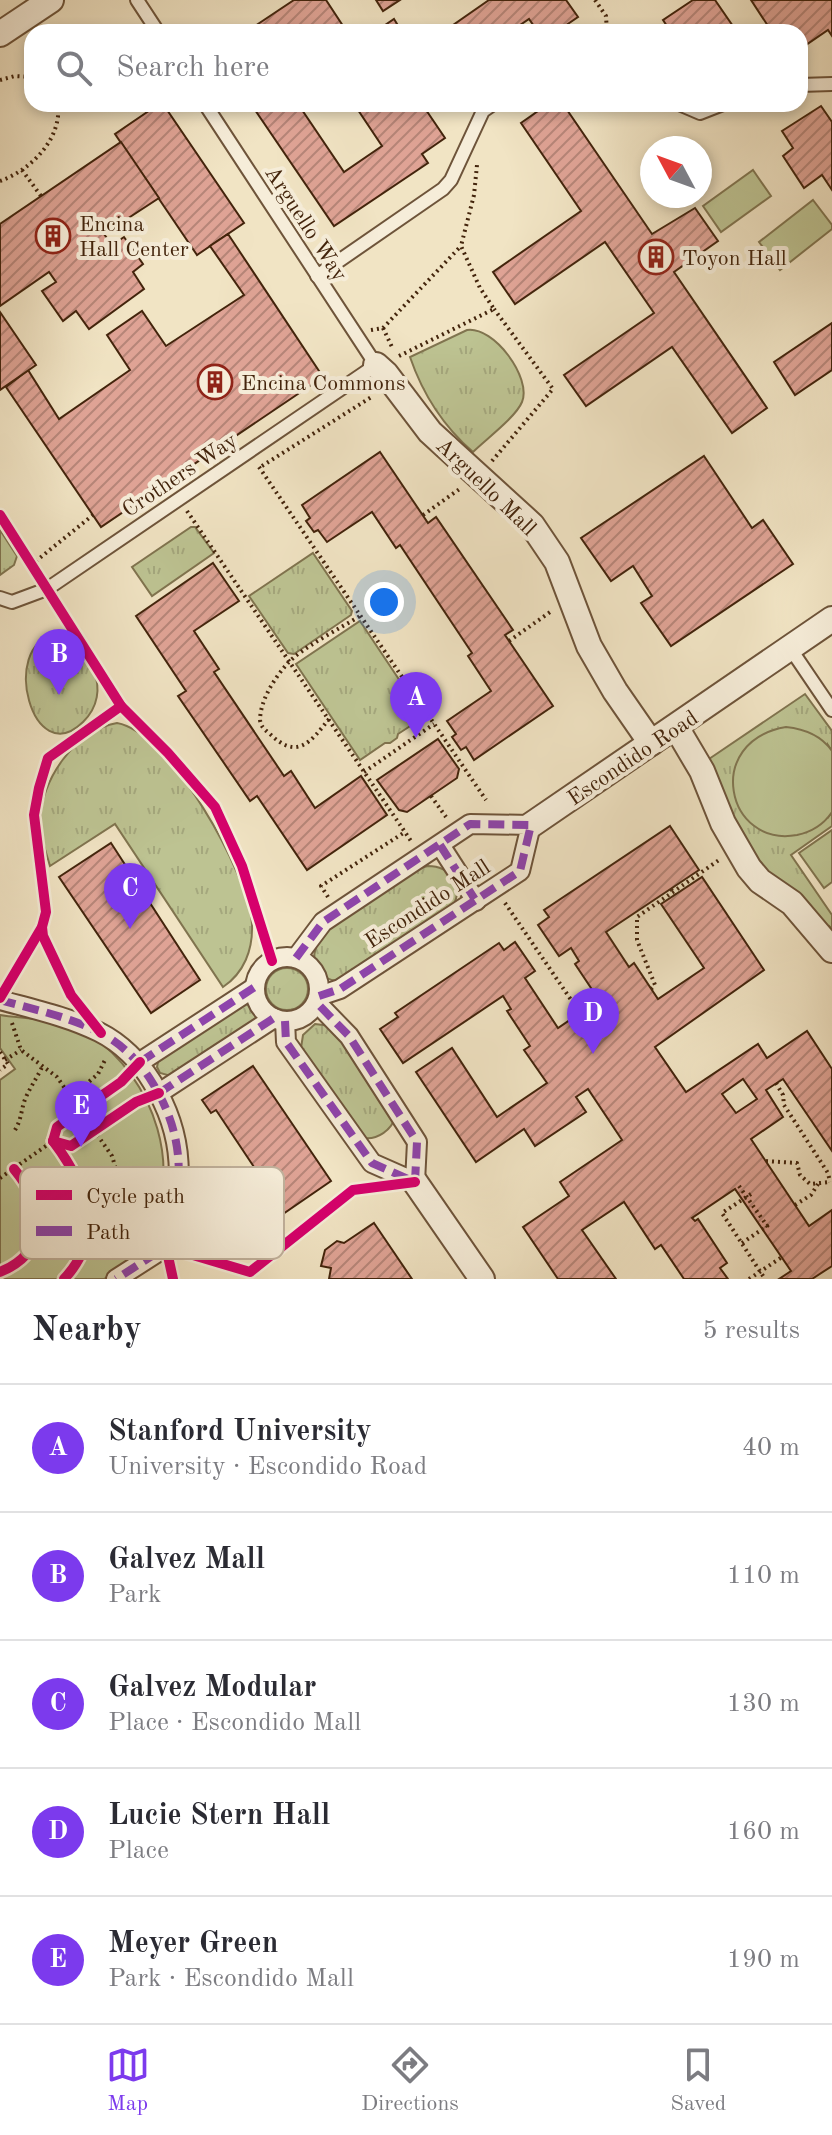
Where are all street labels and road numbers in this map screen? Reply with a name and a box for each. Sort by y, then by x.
street label: Arguello Way [260,163,351,286]
street label: Crothers Way [119,429,242,522]
street label: Arguello Mall [431,434,540,540]
street label: Escondido Road [564,707,702,810]
street label: Escondido Mall [362,856,495,953]

